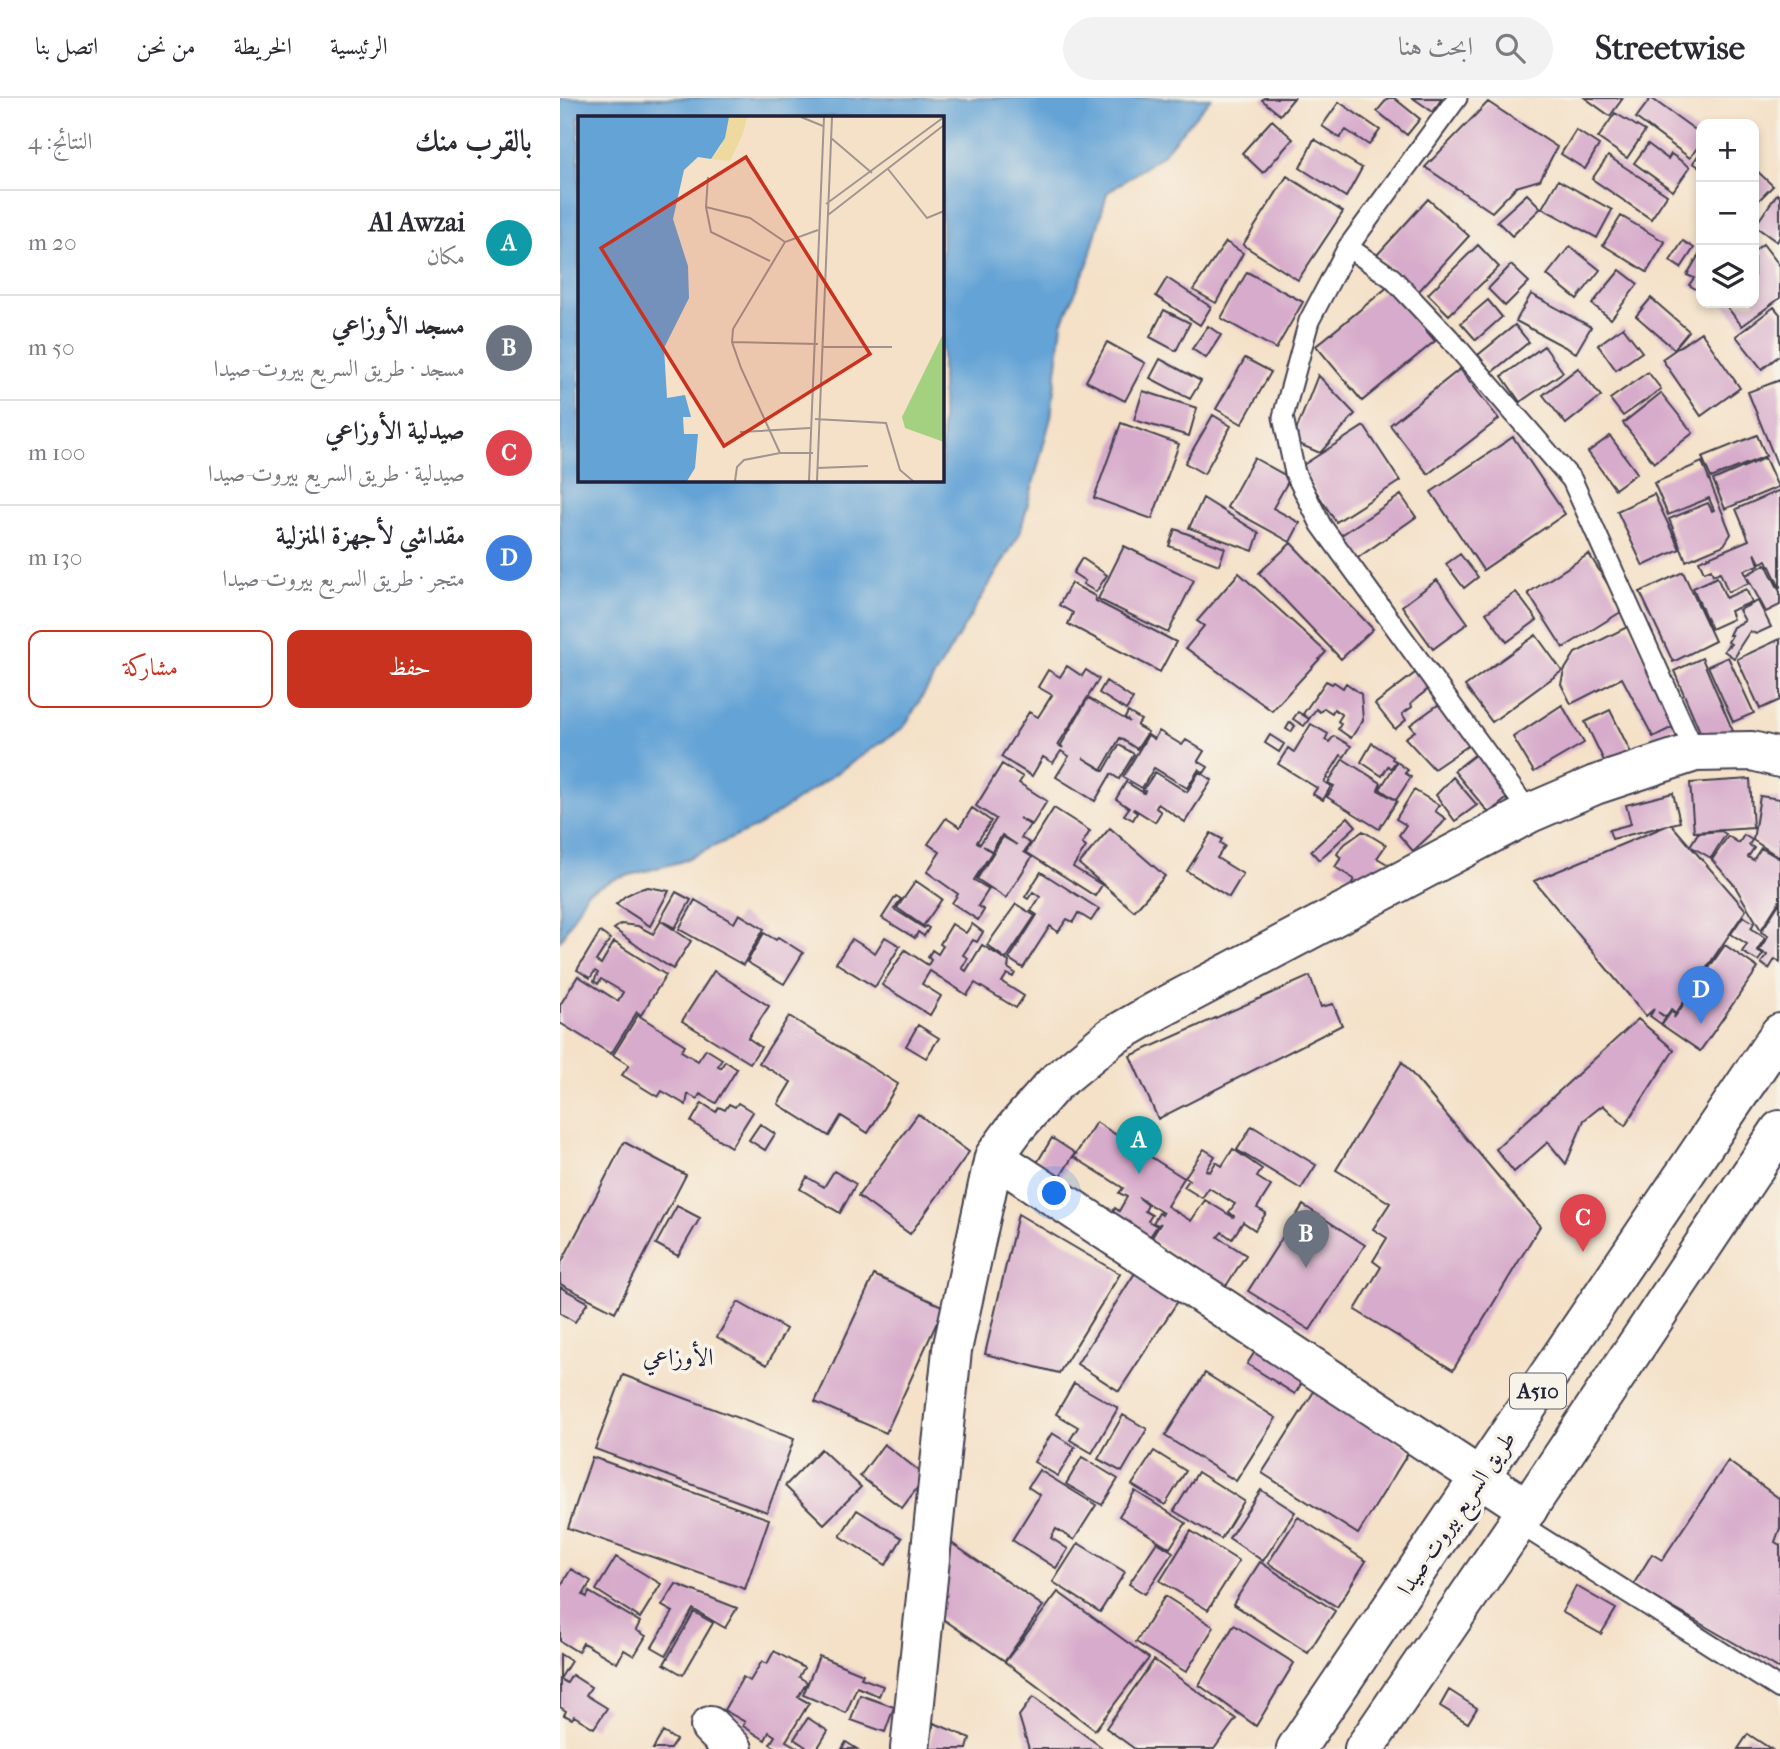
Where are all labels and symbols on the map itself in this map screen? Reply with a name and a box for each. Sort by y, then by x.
inset map [578,116,943,481]
pin: D [1678,966,1724,1024]
pin: A [1116,1116,1162,1174]
your location [1037,1176,1071,1210]
pin: C [1560,1194,1606,1252]
pin: B [1283,1210,1329,1268]
district label: الأوزاعي [643,1341,713,1376]
road number: A510 [1510,1374,1566,1408]
street label: طريق السريع بيروت-صيدا [1392,1426,1527,1604]

